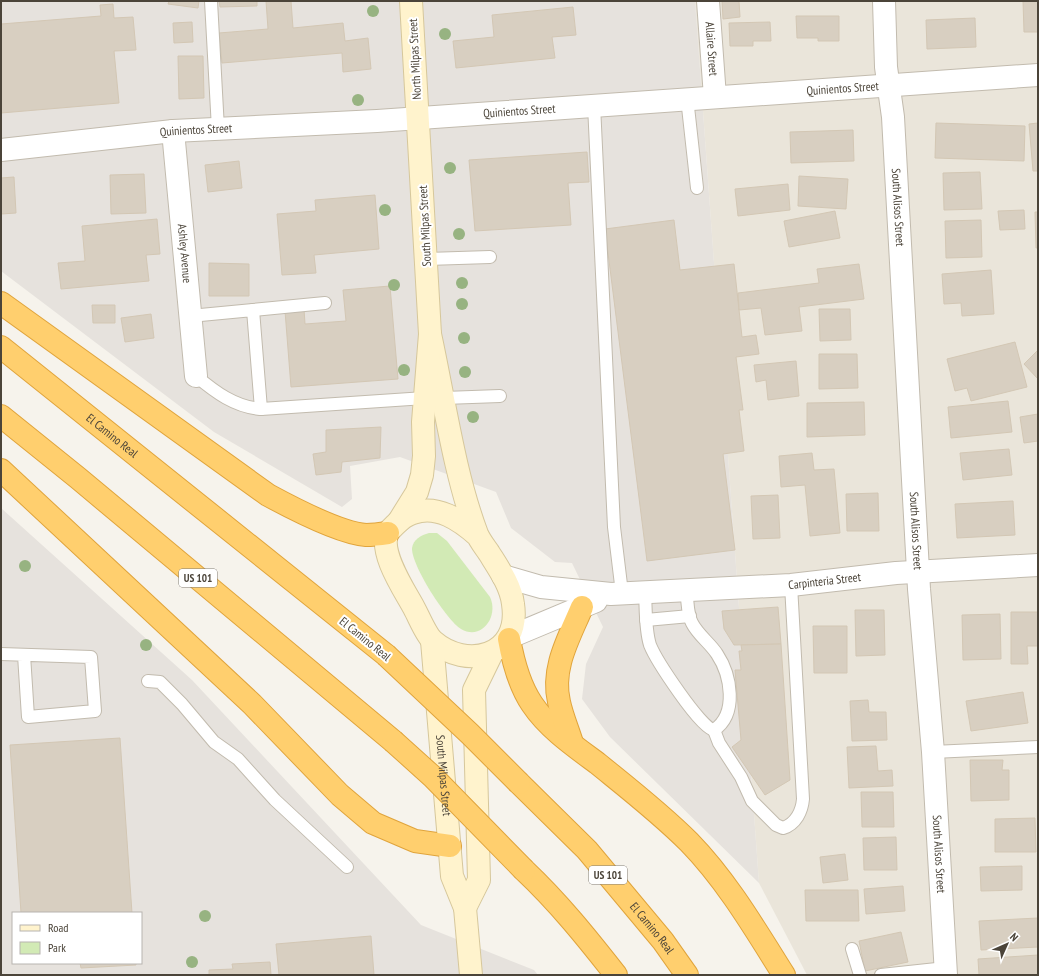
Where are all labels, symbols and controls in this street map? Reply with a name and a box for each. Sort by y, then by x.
street label: North Milpas Street [405,18,424,100]
street label: Allaire Street [703,21,721,77]
street label: Quinientos Street [806,78,880,98]
street label: Quinientos Street [483,101,557,121]
street label: Quinientos Street [159,120,233,139]
street label: South Alisos Street [889,168,908,247]
street label: South Milpas Street [415,184,434,267]
street label: Ashley Avenue [175,223,195,284]
street label: El Camino Real [83,410,141,461]
street label: South Alisos Street [907,491,926,571]
road number: US 101 [179,569,217,587]
street label: Carpinteria Street [788,569,862,592]
street label: El Camino Real [337,613,394,664]
street label: South Milpas Street [433,734,455,817]
street label: South Alisos Street [930,814,949,894]
road number: US 101 [589,866,627,884]
street label: El Camino Real [627,899,678,957]
legend [12,912,142,964]
text: Road [48,920,68,935]
north arrow [987,924,1027,964]
text: N [1007,930,1021,944]
text: Park [48,940,66,955]

